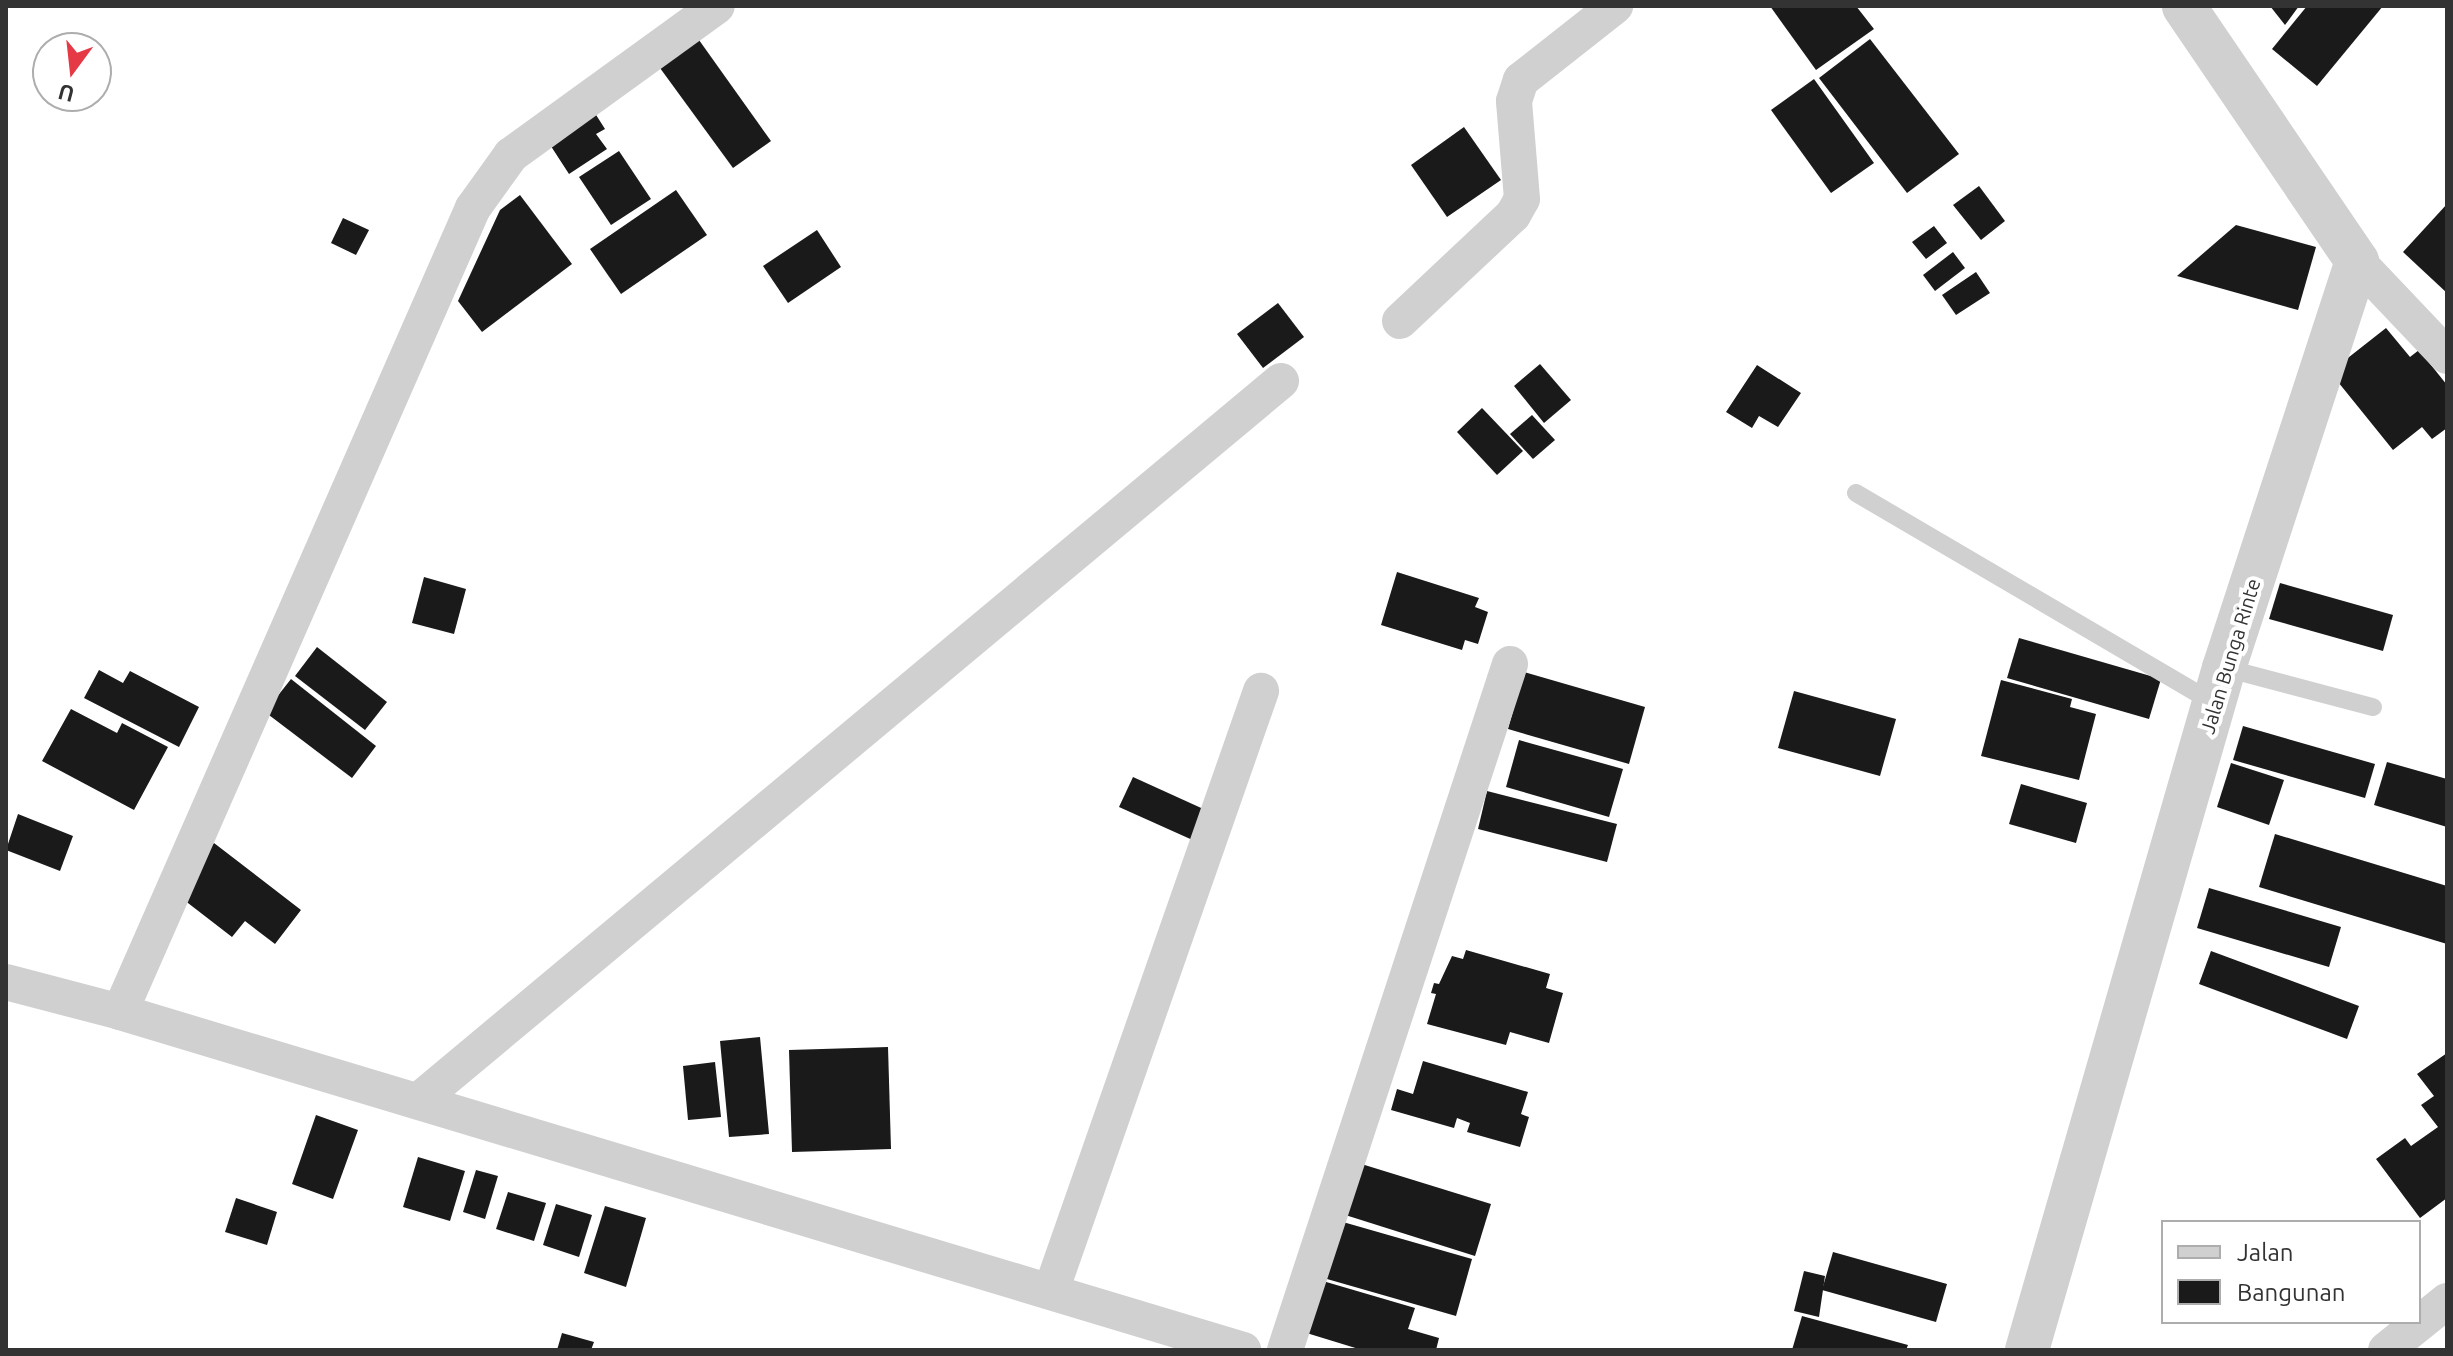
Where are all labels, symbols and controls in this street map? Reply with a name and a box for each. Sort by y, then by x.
north arrow [32,32,112,112]
text: U [55,80,77,108]
street label: Jalan Bunga Rinte [2195,575,2265,737]
legend [2161,1220,2421,1324]
text: Jalan [2237,1239,2294,1266]
text: Bangunan [2237,1279,2346,1306]

